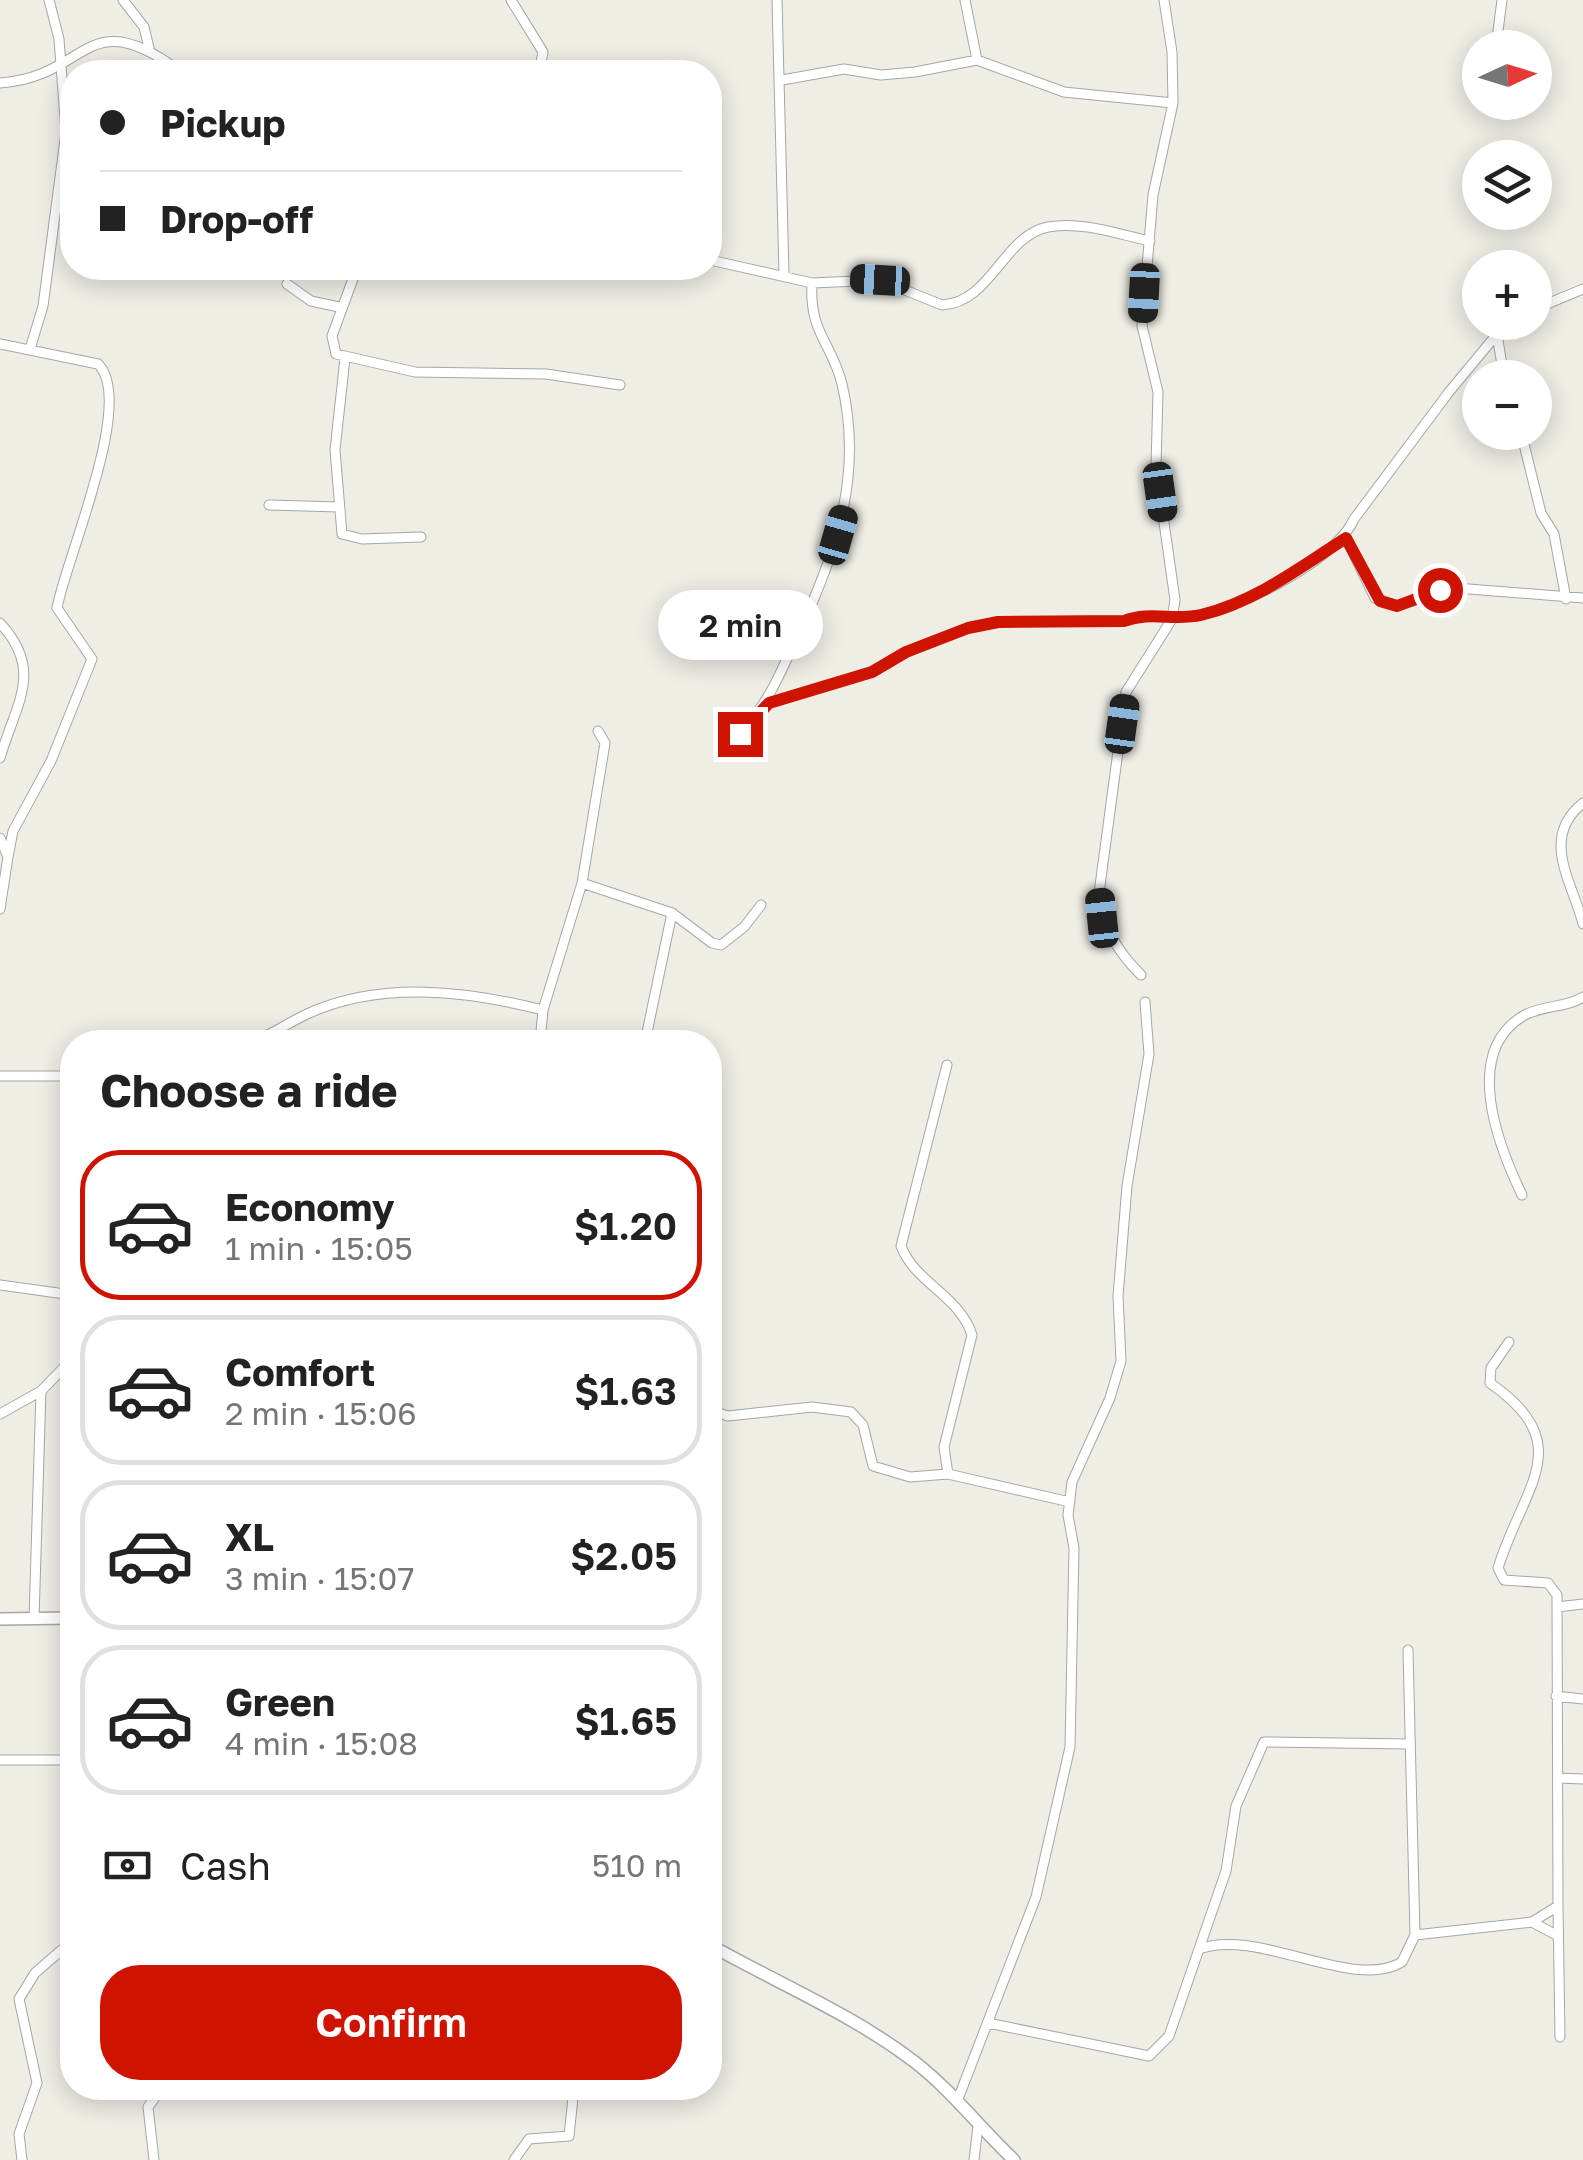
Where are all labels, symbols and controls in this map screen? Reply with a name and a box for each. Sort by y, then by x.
north arrow [1462,30,1552,120]
map controls [1462,30,1552,450]
text: Pickup [160,100,286,145]
button: layers [1462,140,1552,230]
text: Drop-off [160,196,313,241]
button: + [1462,250,1552,340]
car [1127,262,1161,324]
car [849,263,911,297]
button: − [1462,360,1552,450]
car [1141,460,1179,524]
car [815,502,861,568]
route start [1418,568,1463,613]
callout: 2 min [658,589,822,659]
text: 2 min [699,606,782,644]
car [1103,692,1141,756]
route end [718,712,763,757]
car [1084,887,1120,949]
text: Choose a ride [100,1063,398,1117]
icon: car [105,1180,195,1270]
text: Economy [225,1184,394,1229]
text: $1.20 [574,1203,677,1248]
text: 1 min · 15:05 [225,1229,413,1267]
icon: car [105,1345,195,1435]
text: Comfort [225,1349,375,1394]
text: $1.63 [574,1368,677,1413]
text: 2 min · 15:06 [225,1394,417,1432]
icon: car [105,1510,195,1600]
text: XL [225,1514,274,1559]
text: $2.05 [570,1533,677,1578]
text: 3 min · 15:07 [225,1559,414,1597]
icon: car [105,1675,195,1765]
text: Green [225,1679,335,1724]
text: $1.65 [575,1698,677,1743]
text: 4 min · 15:08 [225,1724,418,1762]
icon: cash [100,1838,155,1893]
text: Cash [180,1843,271,1888]
text: 510 m [592,1846,682,1884]
button: Confirm [100,1965,682,2080]

